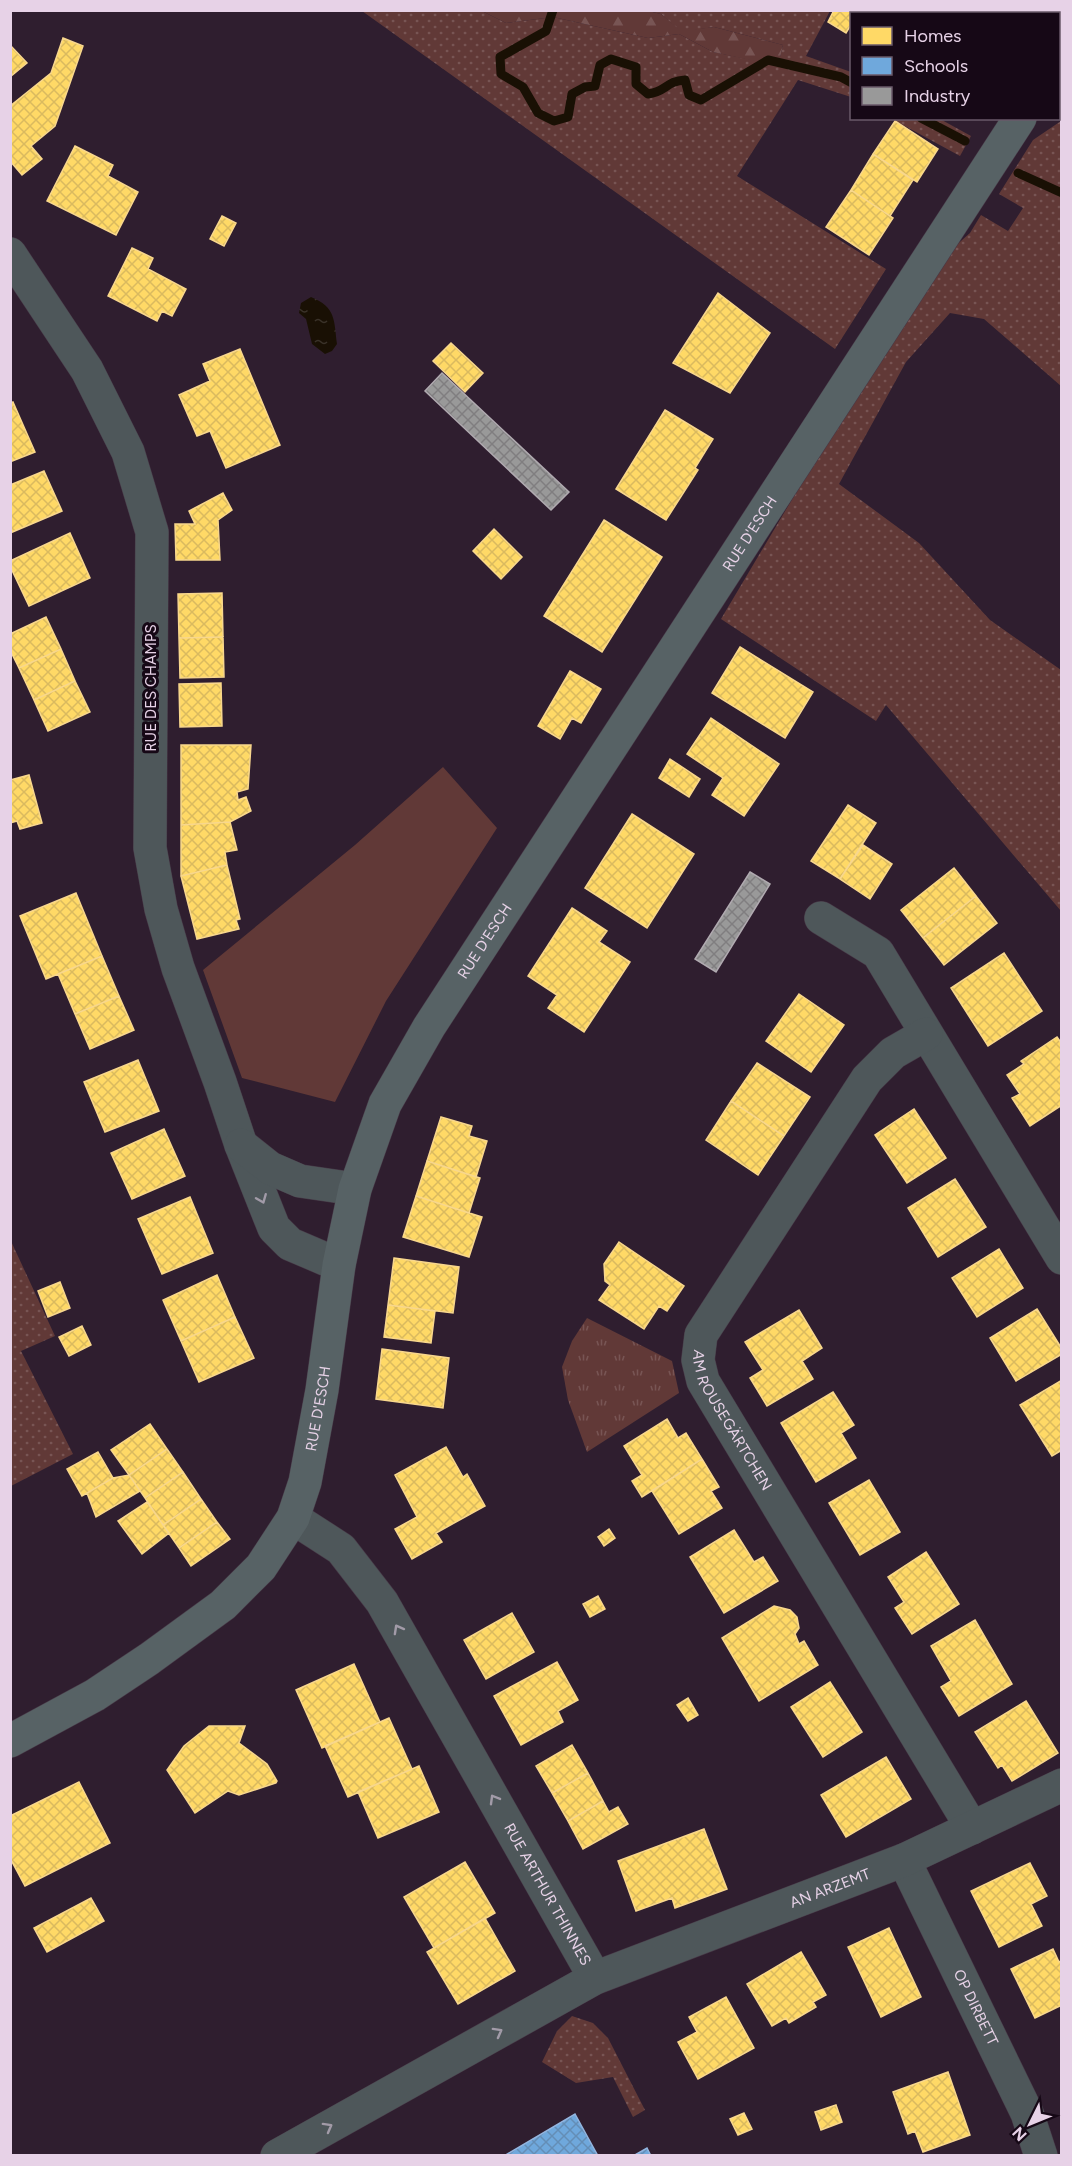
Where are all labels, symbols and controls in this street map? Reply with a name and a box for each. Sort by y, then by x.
legend [850,12,1060,120]
text: Homes [904,25,962,47]
text: Schools [904,55,968,77]
text: Industry [904,85,971,107]
street label: RUE D'ESCH [719,493,781,575]
street label: RUE DES CHAMPS [142,624,160,752]
street label: RUE D'ESCH [454,900,516,982]
one-way arrow [255,1193,267,1204]
street label: AM ROUSEGÄRTCHEN [689,1349,776,1494]
street label: RUE D'ESCH [302,1365,334,1453]
one-way arrow [394,1625,405,1636]
one-way arrow [490,1795,501,1805]
street label: RUE ARTHUR THINNES [500,1820,595,1968]
street label: AN ARZEMT [787,1865,873,1912]
street label: OP DIRBETT [950,1966,1002,2049]
one-way arrow [492,2028,503,2039]
north arrow [1000,2094,1060,2154]
one-way arrow [322,2123,332,2134]
text: N [1008,2123,1031,2145]

